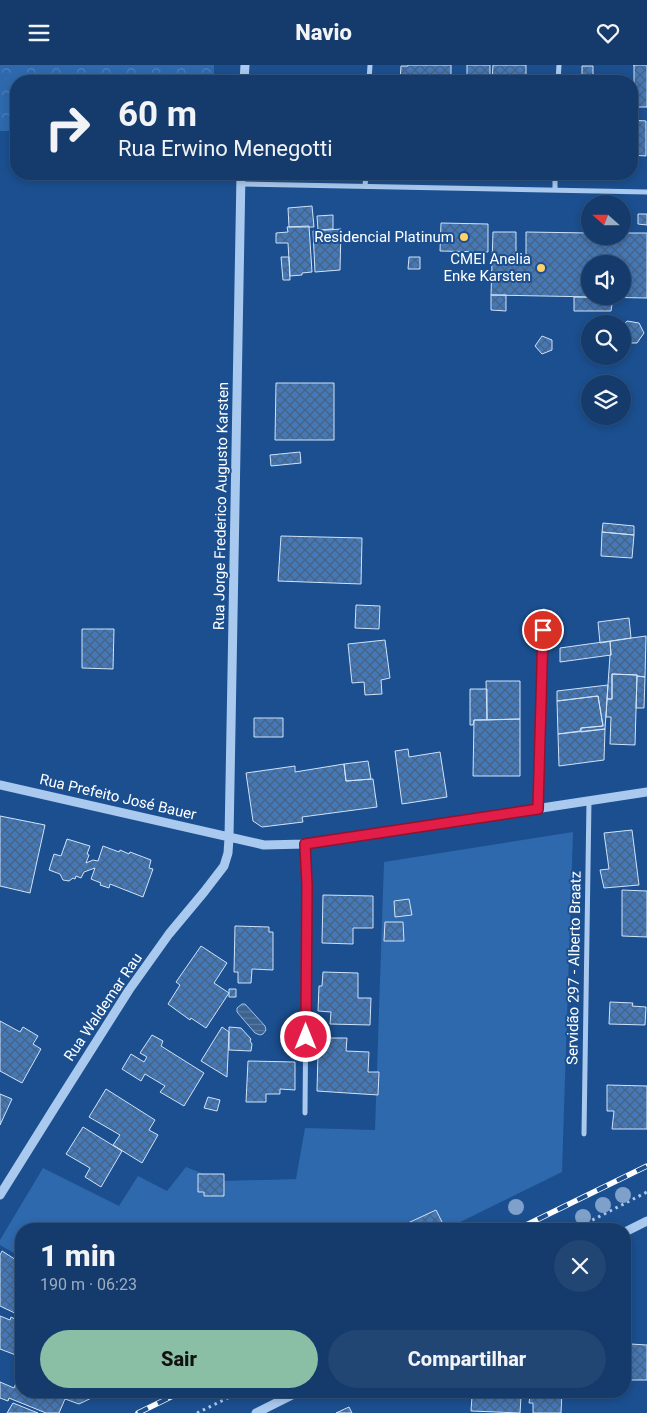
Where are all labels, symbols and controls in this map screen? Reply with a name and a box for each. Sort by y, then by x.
icon: menu [25,19,53,47]
icon: heart [594,19,622,47]
text: Navio [295,20,352,45]
text: 60 m [118,94,197,135]
icon: right [35,95,100,160]
text: Rua Erwino Menegotti [118,136,333,161]
north arrow [581,195,631,245]
map controls [581,195,631,425]
place label: Residencial Platinum [314,228,454,246]
marker: Residencial Platinum [458,231,470,243]
place label: CMEI Anelia Enke Karsten [444,250,531,285]
button: sound [581,255,631,305]
marker: CMEI Anelia Enke Karsten [535,262,547,274]
button: search [581,315,631,365]
button: layers [581,375,631,425]
street label: Rua Jorge Frederico Augusto Karsten [210,382,232,630]
pin [522,609,564,651]
icon: arrive [529,616,557,644]
street label: Rua Prefeito José Bauer [38,770,198,824]
street label: Servidão 297 - Alberto Braatz [563,871,585,1065]
street label: Rua Waldemar Rau [60,950,146,1064]
position arrow [279,1010,331,1062]
text: 1 min [40,1238,116,1273]
button: close [554,1240,606,1292]
text: 190 m · 06:23 [40,1275,137,1294]
button: Sair [40,1330,318,1388]
button: Compartilhar [328,1330,606,1388]

